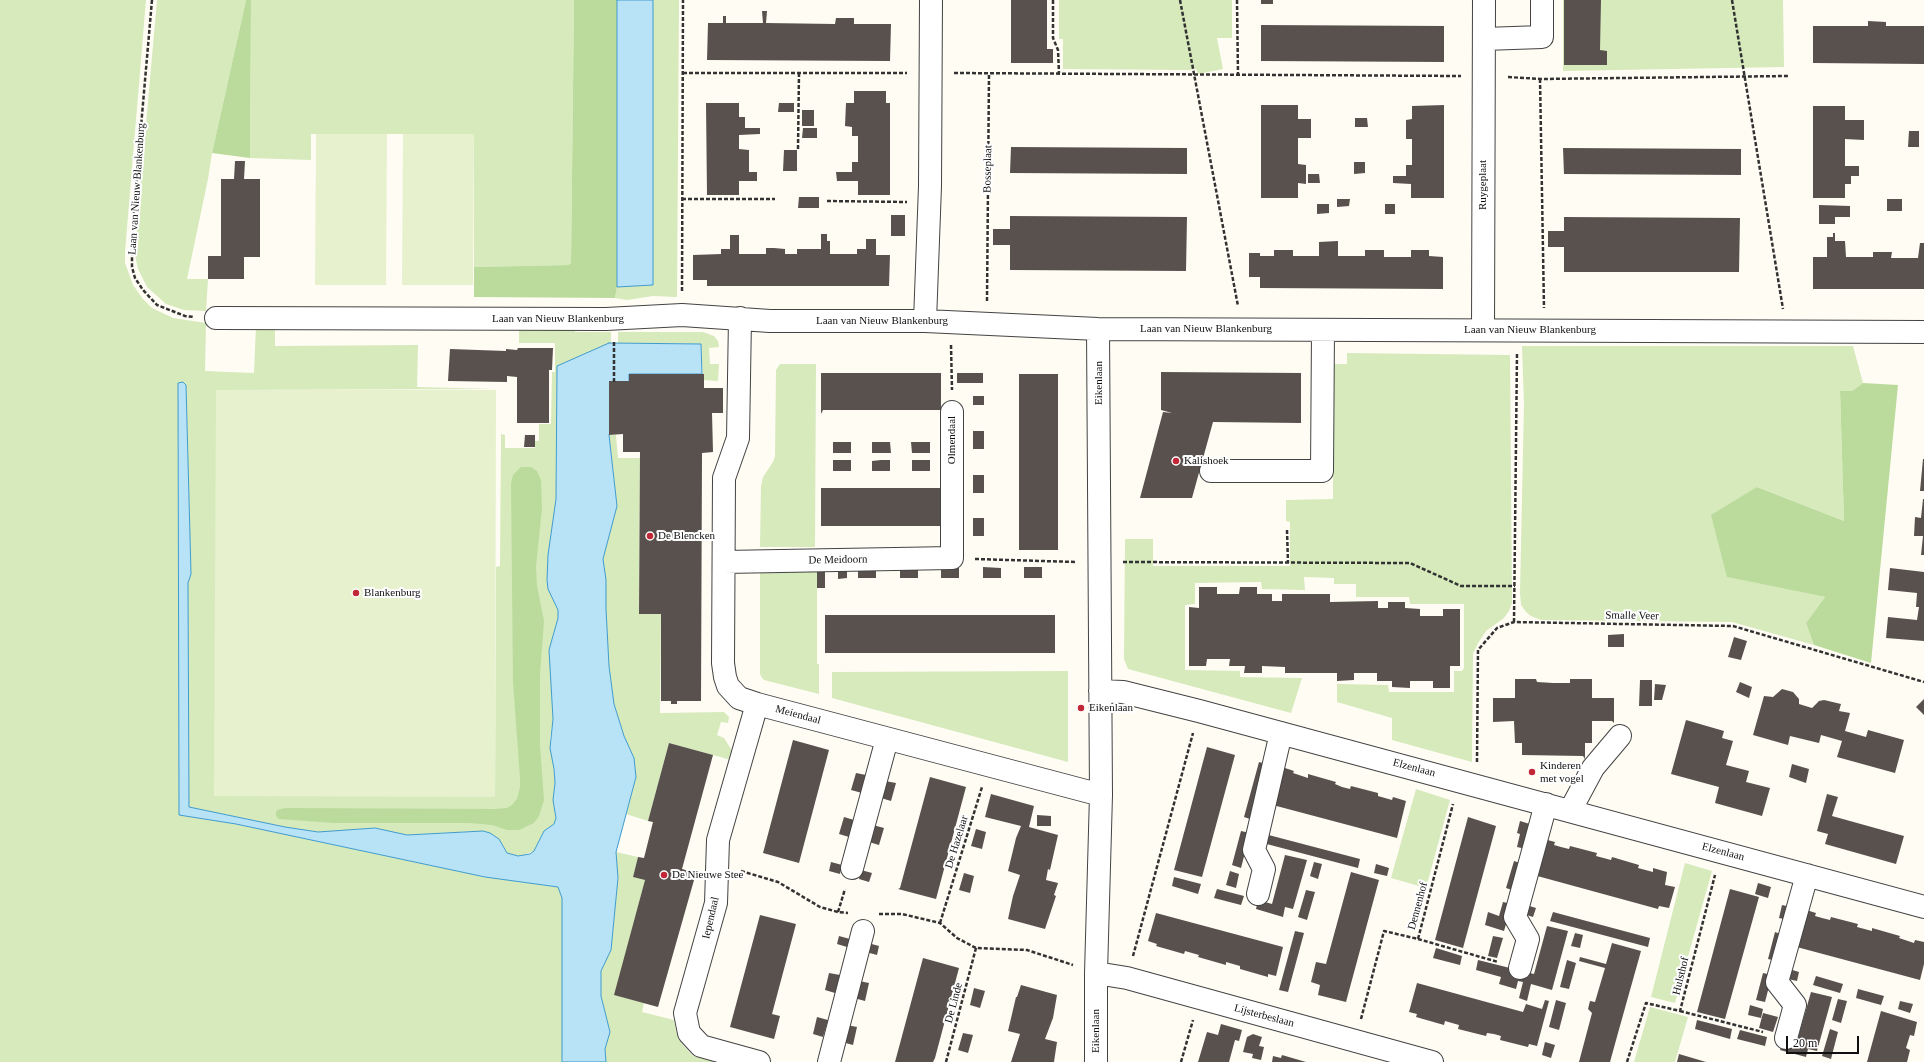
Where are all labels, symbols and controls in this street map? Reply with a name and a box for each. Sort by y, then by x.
street label: Laan van Nieuw Blankenburg [126,123,148,255]
street label: Bosseplaat [981,145,995,193]
street label: Ruygeplaat [1476,160,1490,210]
street label: Laan van Nieuw Blankenburg [492,312,624,326]
street label: Laan van Nieuw Blankenburg [816,314,948,328]
street label: Laan van Nieuw Blankenburg [1140,322,1272,336]
street label: Laan van Nieuw Blankenburg [1464,323,1596,337]
street label: Eikenlaan [1092,361,1106,405]
street label: Olmendaal [945,416,959,464]
place label: Kalishoek [1184,454,1229,468]
marker: Kalishoek [1171,456,1181,466]
place label: De Blencken [658,529,715,543]
marker: De Blencken [645,531,655,541]
street label: De Meidoorn [808,553,868,567]
place label: Blankenburg [364,586,421,600]
marker: Blankenburg [351,588,361,598]
street label: Smalle Veer [1605,609,1659,623]
place label: Eikenlaan [1089,701,1133,715]
street label: Meiendaal [774,703,822,727]
marker: Eikenlaan [1076,703,1086,713]
street label: Elzenlaan [1391,756,1437,780]
place label: Kinderen met vogel [1540,759,1584,785]
marker: Kinderen met vogel [1527,767,1537,777]
street label: De Hazelaar [943,814,971,870]
street label: Elzenlaan [1700,840,1746,864]
place label: De Nieuwe Stee [672,868,743,882]
marker: De Nieuwe Stee [659,870,669,880]
street label: Dennenhof [1405,881,1431,931]
street label: Iependaal [700,896,722,940]
street label: Hulsthof [1670,956,1692,996]
street label: De Linde [942,981,966,1025]
street label: Lijsterbeslaan [1232,1002,1296,1030]
street label: Eikenlaan [1089,1009,1103,1053]
scale bar [1788,1028,1861,1054]
text: 20 m [1793,1036,1817,1050]

